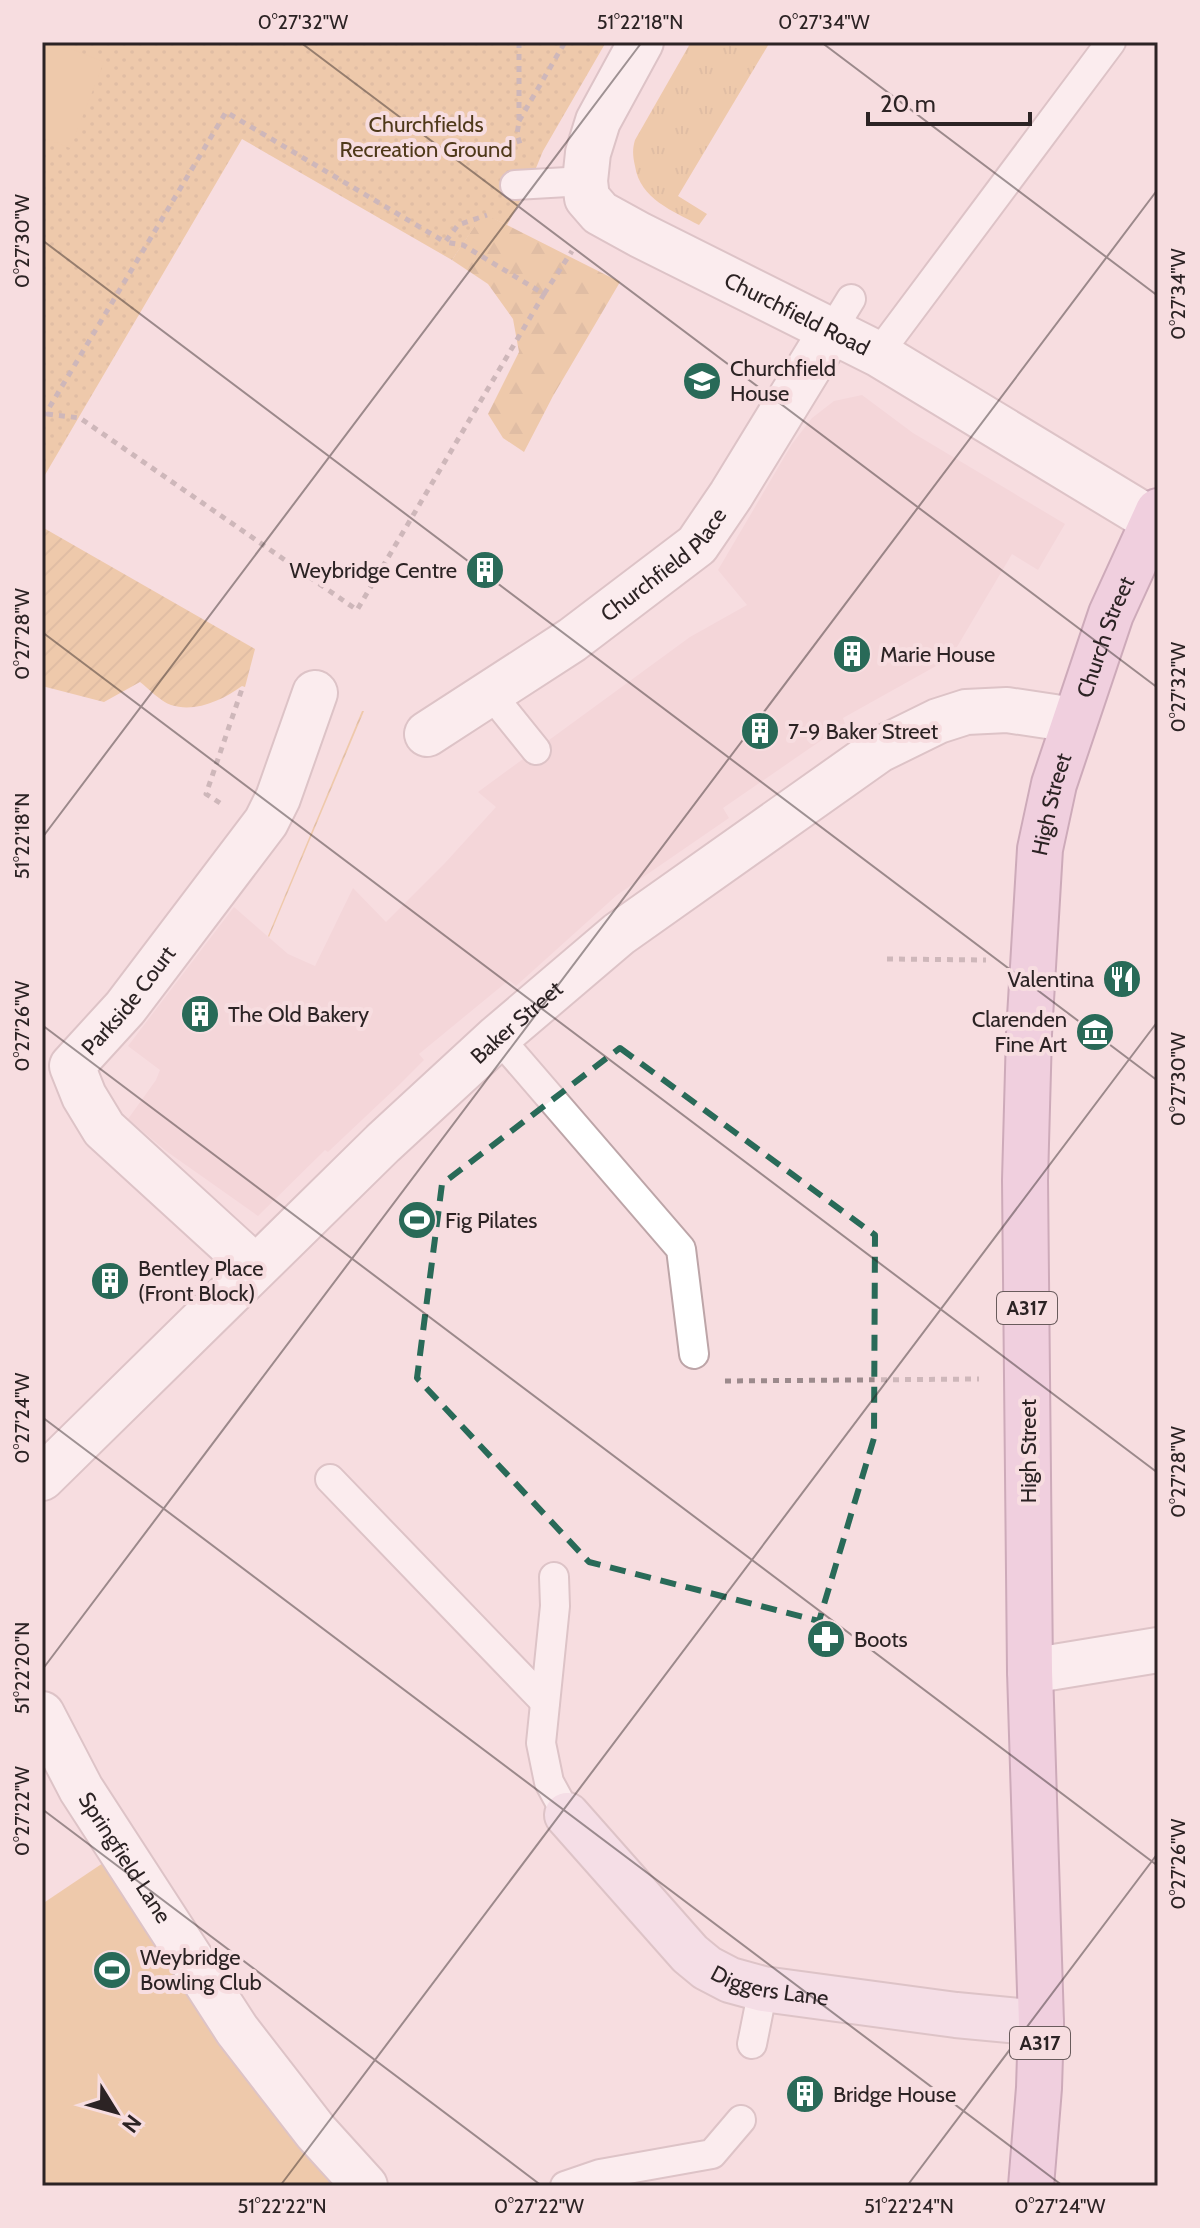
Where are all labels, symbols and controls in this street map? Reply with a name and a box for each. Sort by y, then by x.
text: 0°27'32"W [258,10,348,34]
text: 51°22'18"N [597,10,683,34]
text: 0°27'34"W [778,10,870,34]
scale bar [868,76,1030,126]
text: 20 m [880,89,936,118]
park label: Churchfields Recreation Ground [339,111,513,163]
text: 0°27'30"W [10,194,34,288]
text: 0°27'34"W [1166,248,1190,340]
street label: Churchfield Road [720,266,874,362]
place label: Churchfield House [730,355,836,407]
school or university icon: Churchfield House [681,360,723,402]
street label: Churchfield Place [595,503,732,628]
building icon: Weybridge Centre [464,549,506,591]
place label: Weybridge Centre [290,557,457,584]
street label: Church Street [1071,572,1141,701]
text: 0°27'28"W [10,588,34,680]
building icon: Marie House [831,633,873,675]
place label: Marie House [880,641,995,668]
text: 0°27'32"W [1166,642,1190,732]
building icon: 7-9 Baker Street [739,710,781,752]
place label: 7-9 Baker Street [788,718,939,745]
street label: High Street [1026,749,1078,858]
text: 51°22'18"N [10,793,34,879]
street label: Parkside Court [76,940,182,1061]
restaurant icon: Valentina [1101,958,1143,1000]
place label: Valentina [1007,966,1094,993]
street label: Baker Street [465,975,568,1070]
text: 0°27'26"W [10,980,34,1071]
building icon: The Old Bakery [179,993,221,1035]
place label: The Old Bakery [228,1001,369,1028]
place label: Clarenden Fine Art [972,1006,1068,1058]
museum icon: Clarenden Fine Art [1074,1011,1116,1053]
text: 0°27'30"W [1166,1032,1190,1126]
sports icon: Fig Pilates [396,1199,438,1241]
place label: Fig Pilates [445,1207,537,1234]
place label: Bentley Place (Front Block) [138,1255,264,1307]
building icon: Bentley Place (Front Block) [89,1260,131,1302]
road number: A317 [997,1292,1057,1324]
text: 0°27'24"W [10,1372,34,1463]
street label: High Street [1015,1398,1042,1503]
text: 0°27'28"W [1166,1426,1190,1518]
pharmacy icon: Boots [805,1618,847,1660]
text: 51°22'20"N [10,1622,34,1714]
place label: Boots [854,1626,908,1653]
text: 0°27'22"W [10,1766,34,1856]
street label: Springfield Lane [73,1787,177,1928]
text: 0°27'26"W [1166,1818,1190,1909]
place label: Weybridge Bowling Club [140,1944,262,1996]
sports icon: Weybridge Bowling Club [91,1949,133,1991]
street label: Diggers Lane [706,1959,830,2012]
road number: A317 [1010,2027,1070,2059]
north arrow [76,2072,156,2152]
building icon: Bridge House [784,2073,826,2115]
place label: Bridge House [833,2081,956,2108]
text: N [116,2109,147,2138]
text: 51°22'22"N [237,2194,327,2218]
text: 0°27'22"W [494,2194,584,2218]
text: 51°22'24"N [864,2194,954,2218]
text: 0°27'24"W [1015,2194,1106,2218]

